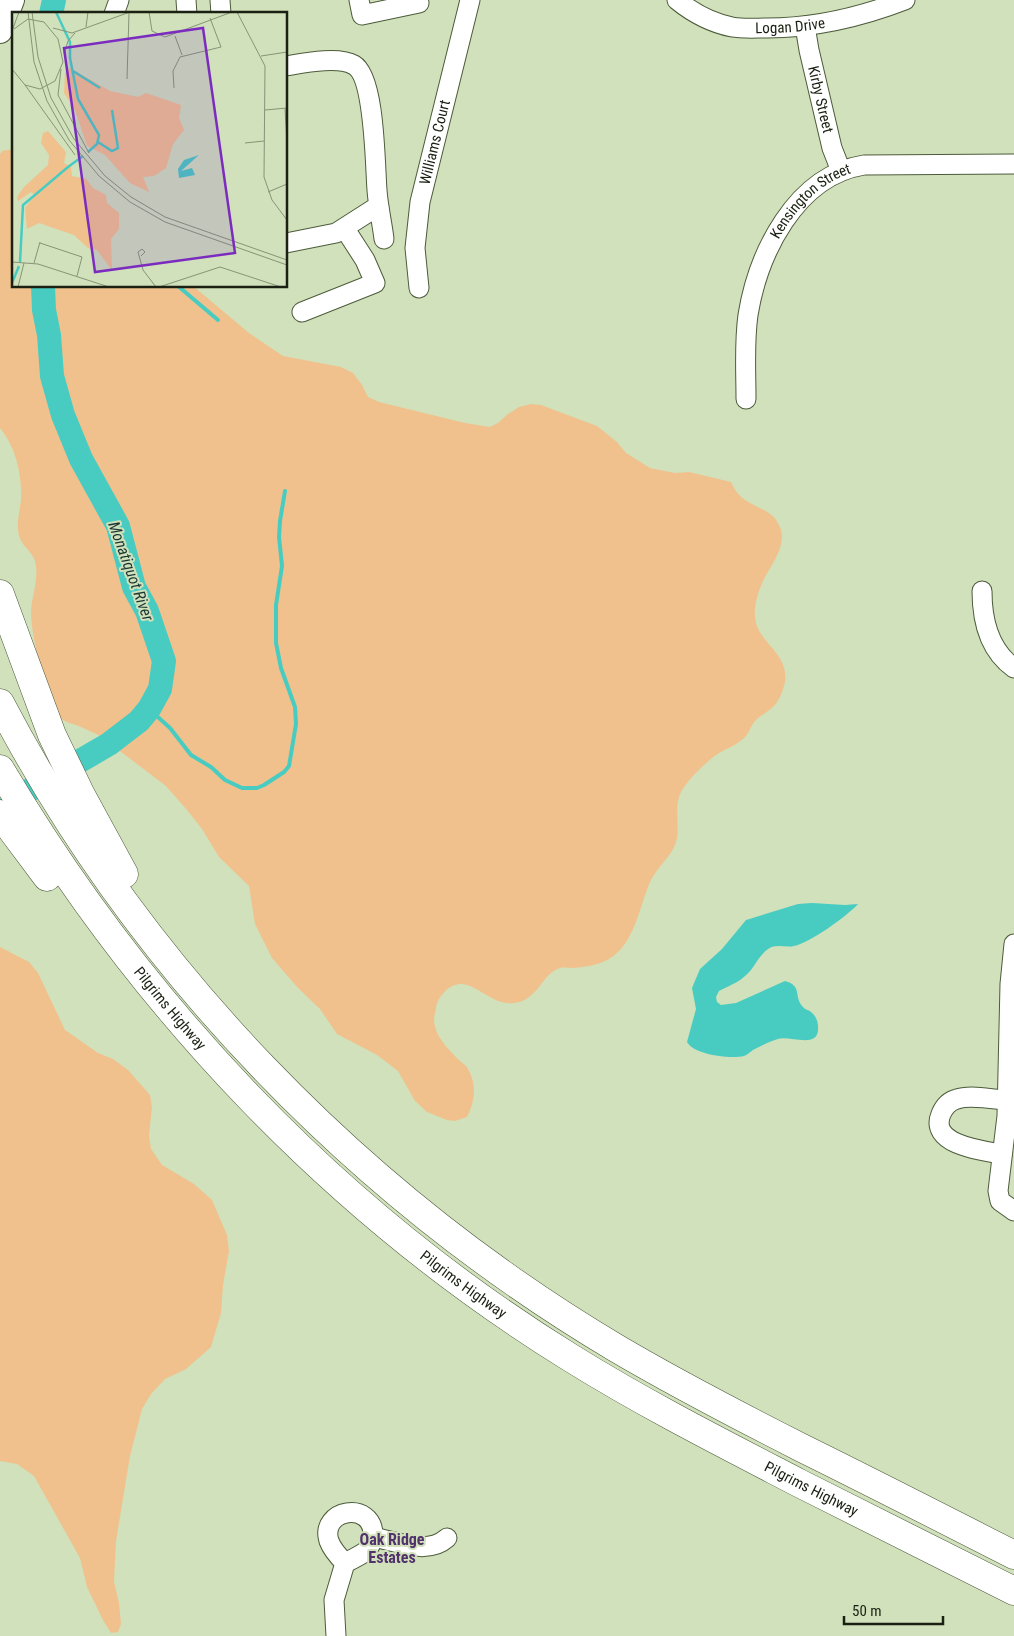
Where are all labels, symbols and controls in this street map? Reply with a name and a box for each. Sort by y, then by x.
inset map [12,12,288,288]
street label: Logan Drive [755,14,826,37]
street label: Kirby Street [804,64,837,135]
street label: Williams Court [416,98,454,187]
street label: Kensington Street [766,160,853,242]
water label: Monatiquot River [104,519,158,624]
street label: Pilgrims Highway [130,963,210,1054]
street label: Pilgrims Highway [417,1247,510,1322]
street label: Pilgrims Highway [761,1458,861,1520]
district label: Oak Ridge Estates [359,1530,425,1567]
scale bar [844,1594,943,1626]
text: 50 m [852,1602,882,1620]

